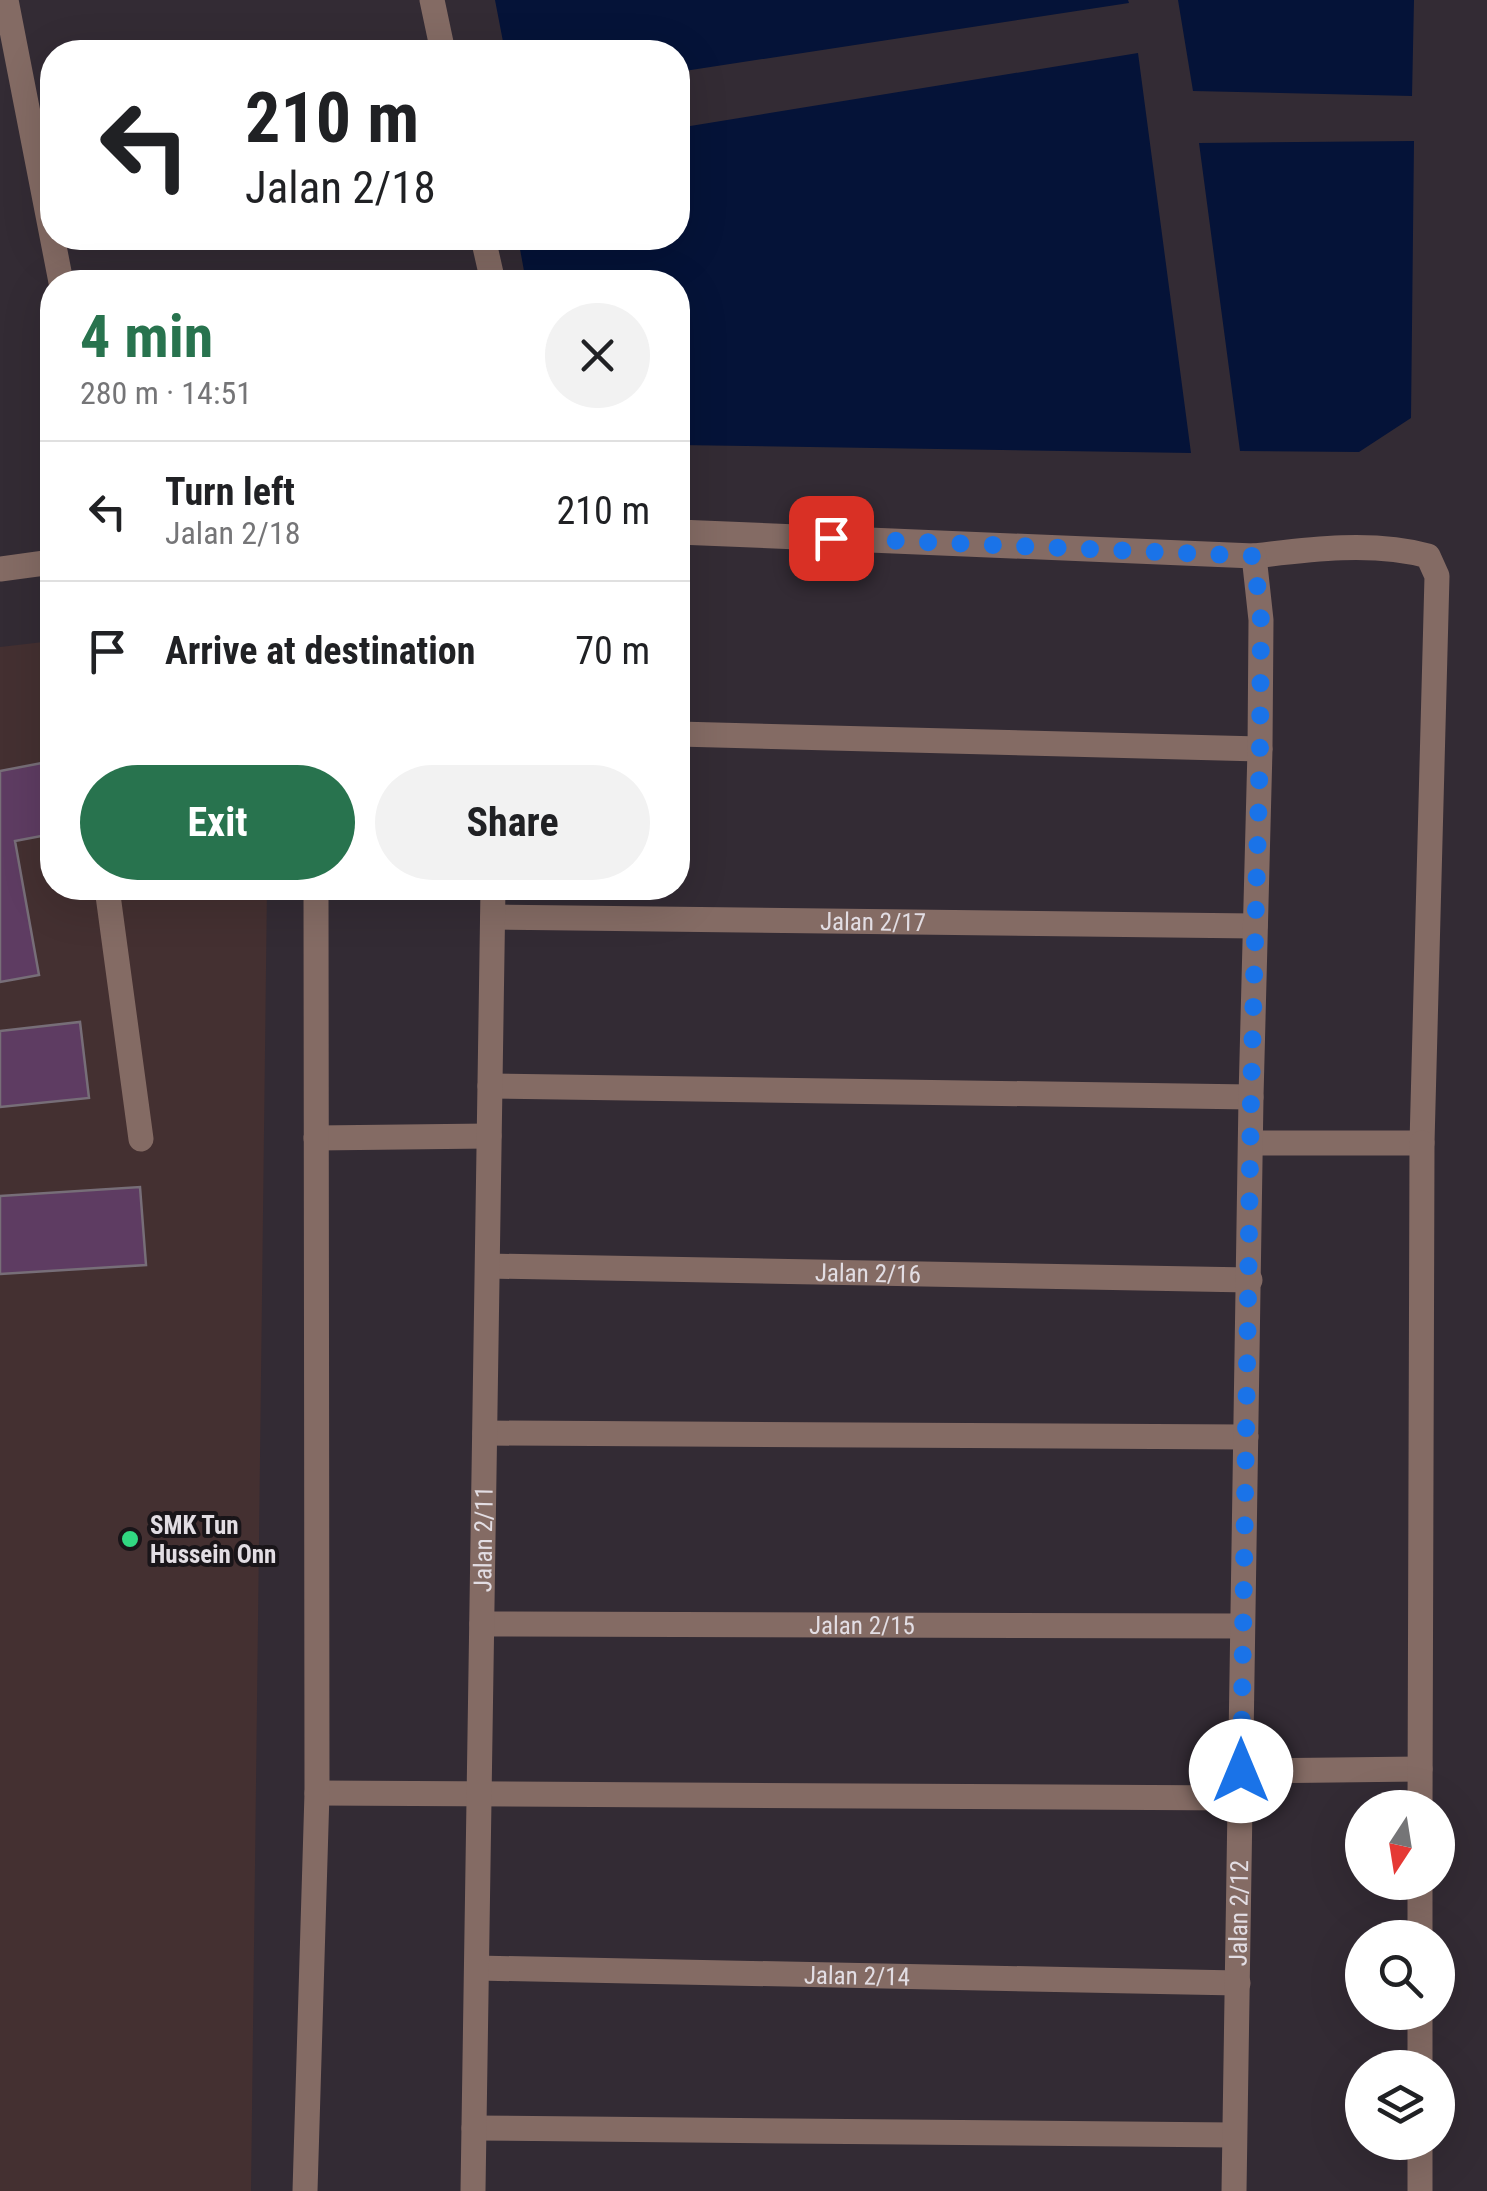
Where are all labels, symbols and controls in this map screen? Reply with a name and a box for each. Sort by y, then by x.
text: 210 m [245,77,419,159]
icon: left [80,80,210,210]
text: Jalan 2/18 [245,161,436,214]
text: 4 min [80,301,213,372]
button: close [545,303,650,408]
text: 280 m · 14:51 [80,374,252,412]
text: Turn left [165,470,295,514]
icon: left [80,484,135,539]
text: 210 m [556,489,650,533]
pin [789,496,874,581]
icon: arrive [804,511,859,566]
text: Jalan 2/18 [165,514,301,552]
icon: arrive [80,624,135,679]
text: Arrive at destination [165,629,475,673]
text: 70 m [575,629,650,673]
button: Exit [80,765,355,880]
button: Share [375,765,650,880]
street label: Jalan 2/17 [820,906,926,937]
street label: Jalan 2/16 [815,1258,921,1288]
street label: Jalan 2/11 [468,1486,498,1592]
place label: SMK Tun Hussein Onn [150,1511,276,1569]
marker: SMK Tun Hussein Onn [119,1528,141,1550]
street label: Jalan 2/15 [809,1610,915,1640]
position arrow [1189,1719,1293,1823]
north arrow [1345,1790,1455,1900]
map controls [1345,1790,1455,2160]
street label: Jalan 2/12 [1223,1860,1254,1966]
button: search [1345,1920,1455,2030]
street label: Jalan 2/14 [804,1960,910,1991]
button: layers [1345,2050,1455,2160]

